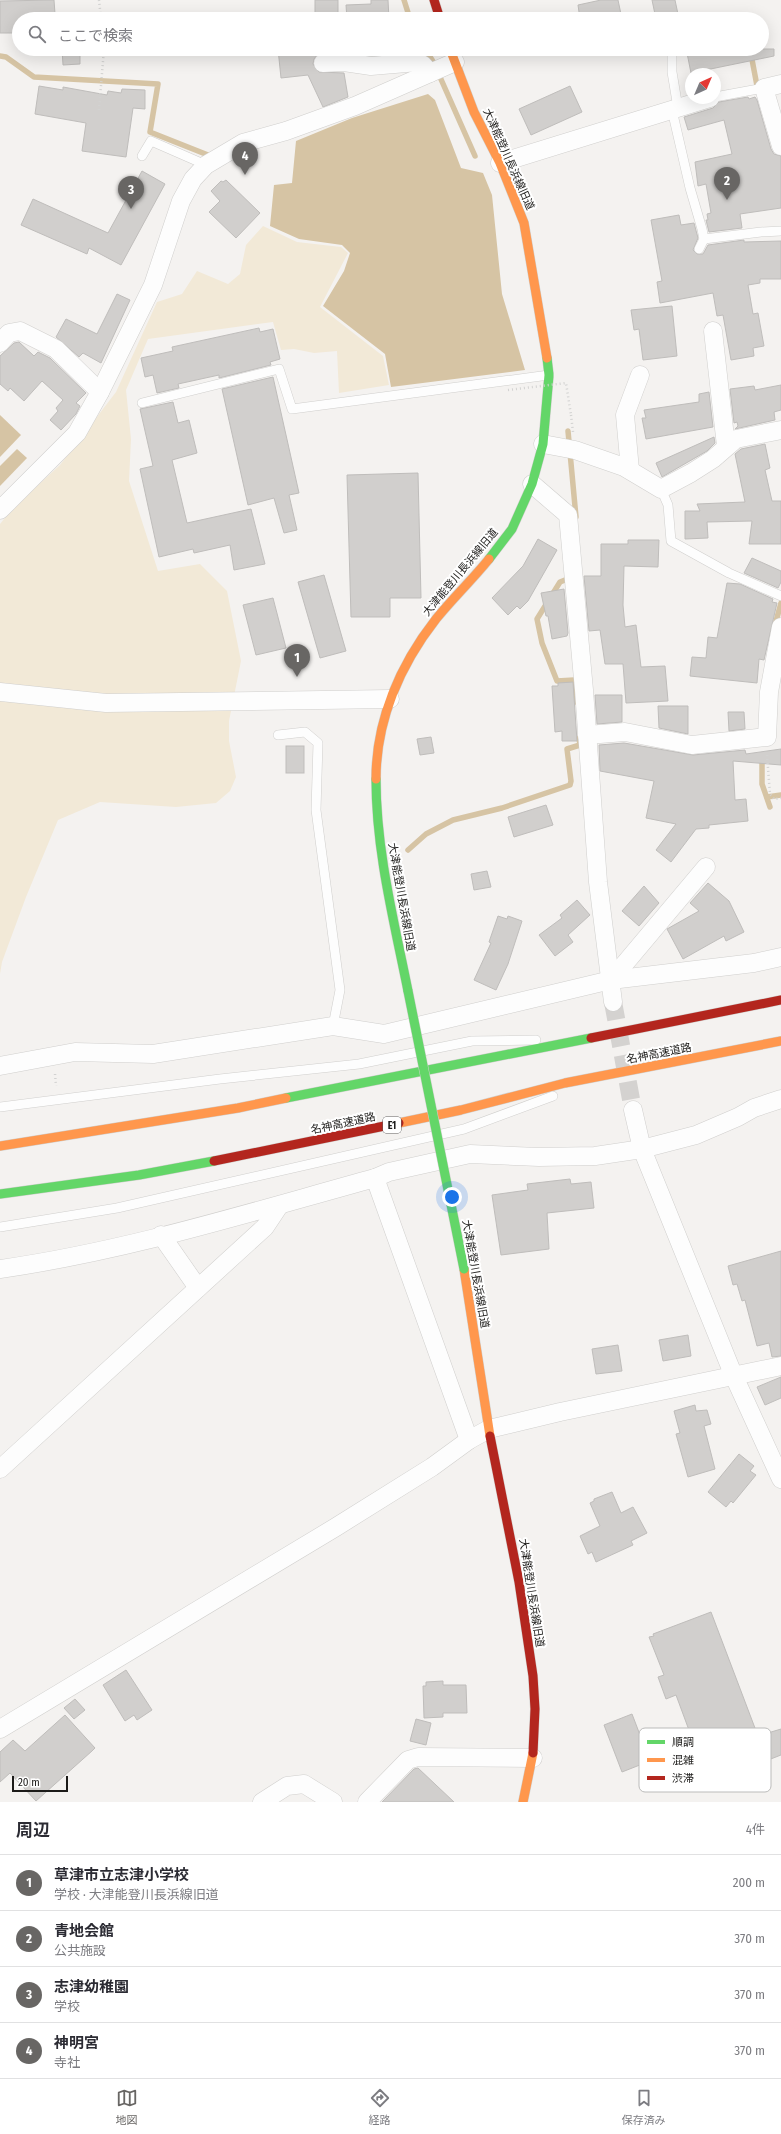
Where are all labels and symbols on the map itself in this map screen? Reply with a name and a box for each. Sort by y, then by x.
north arrow [685,68,721,104]
street label: 大津能登川長浜線旧道 [480,106,537,212]
pin: 4 [232,142,258,175]
pin: 2 [714,167,740,200]
pin: 3 [118,176,144,209]
street label: 大津能登川長浜線旧道 [420,526,501,619]
pin: 1 [284,644,310,677]
street label: 大津能登川長浜線旧道 [386,842,417,952]
street label: 名神高速道路 [625,1041,693,1066]
street label: 名神高速道路 [309,1110,377,1137]
road number: E1 [383,1117,401,1133]
your location [442,1187,462,1207]
street label: 大津能登川長浜線旧道 [460,1219,491,1329]
street label: 大津能登川長浜線旧道 [516,1538,547,1648]
legend [639,1728,771,1792]
text: 順調 [672,1736,694,1749]
text: 混雑 [672,1754,694,1767]
text: 渋滞 [672,1772,694,1785]
scale bar [12,1774,68,1793]

